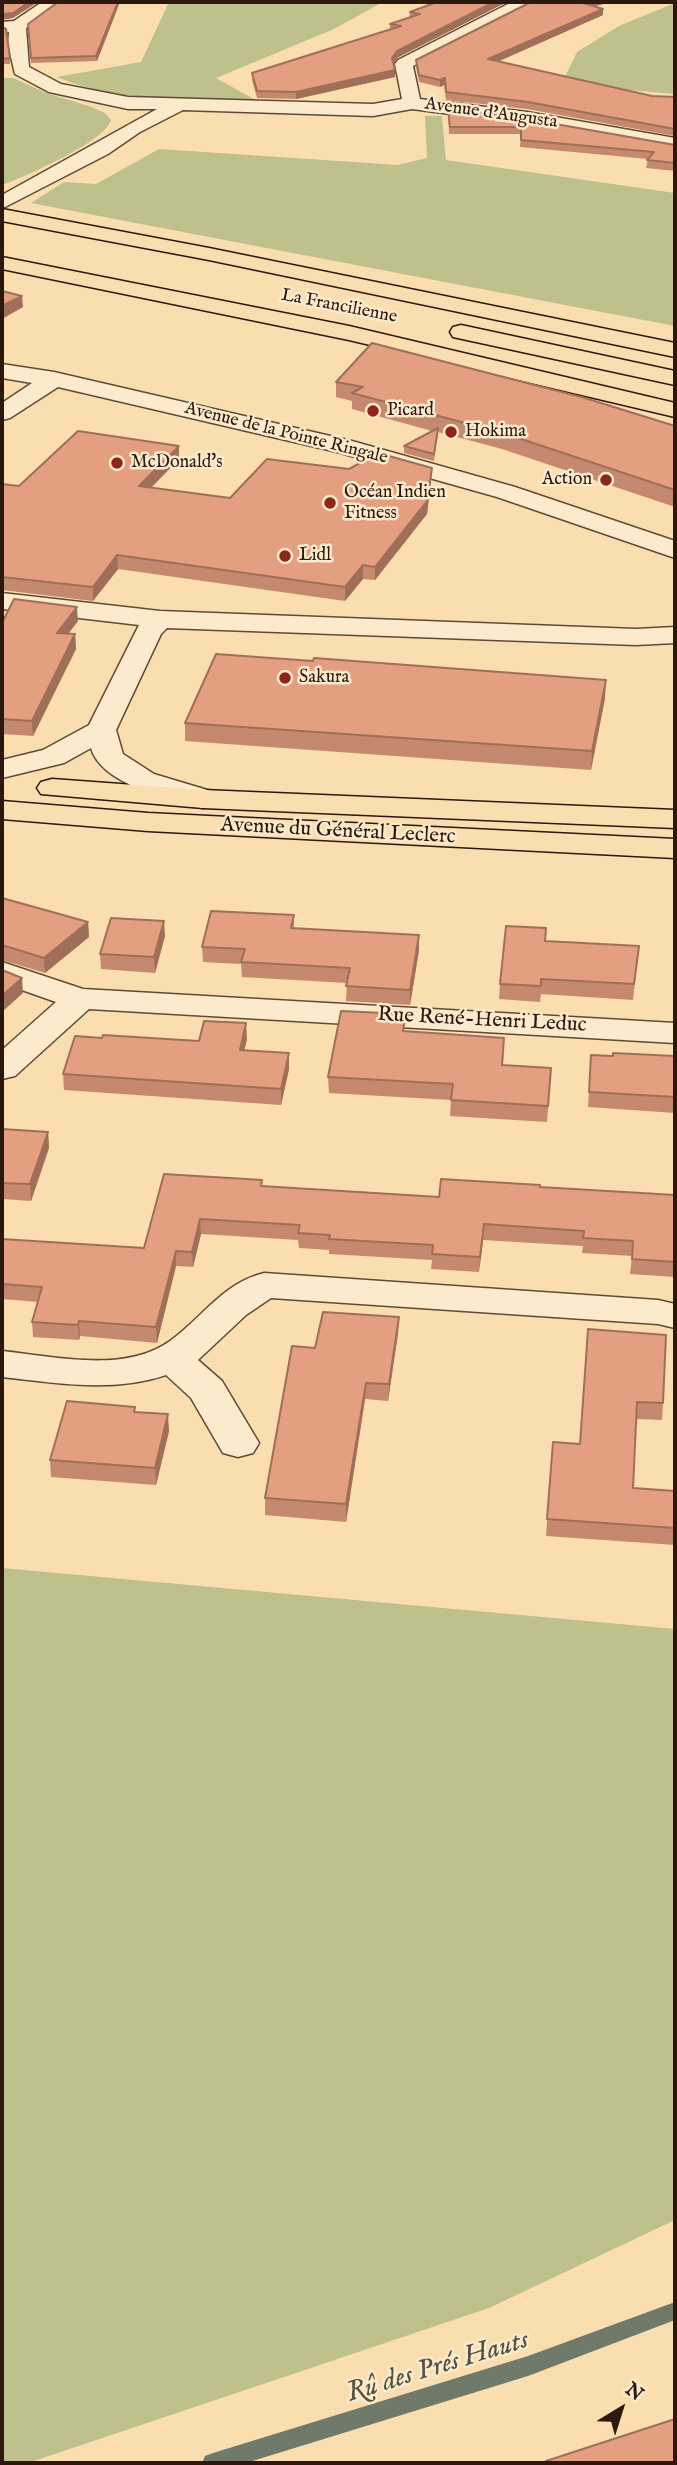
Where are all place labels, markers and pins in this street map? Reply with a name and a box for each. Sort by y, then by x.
place label: Picard [387,400,434,422]
marker: Picard [365,403,381,419]
place label: Hokima [465,421,526,443]
marker: Hokima [443,424,459,440]
place label: McDonald's [131,452,223,474]
marker: McDonald's [109,455,125,471]
place label: Action [542,469,592,491]
marker: Action [598,472,614,488]
place label: Océan Indien Fitness [344,482,446,524]
marker: Océan Indien Fitness [322,495,338,511]
place label: Lidl [299,545,331,567]
marker: Lidl [277,548,293,564]
place label: Sakura [299,667,349,689]
marker: Sakura [277,670,293,686]

